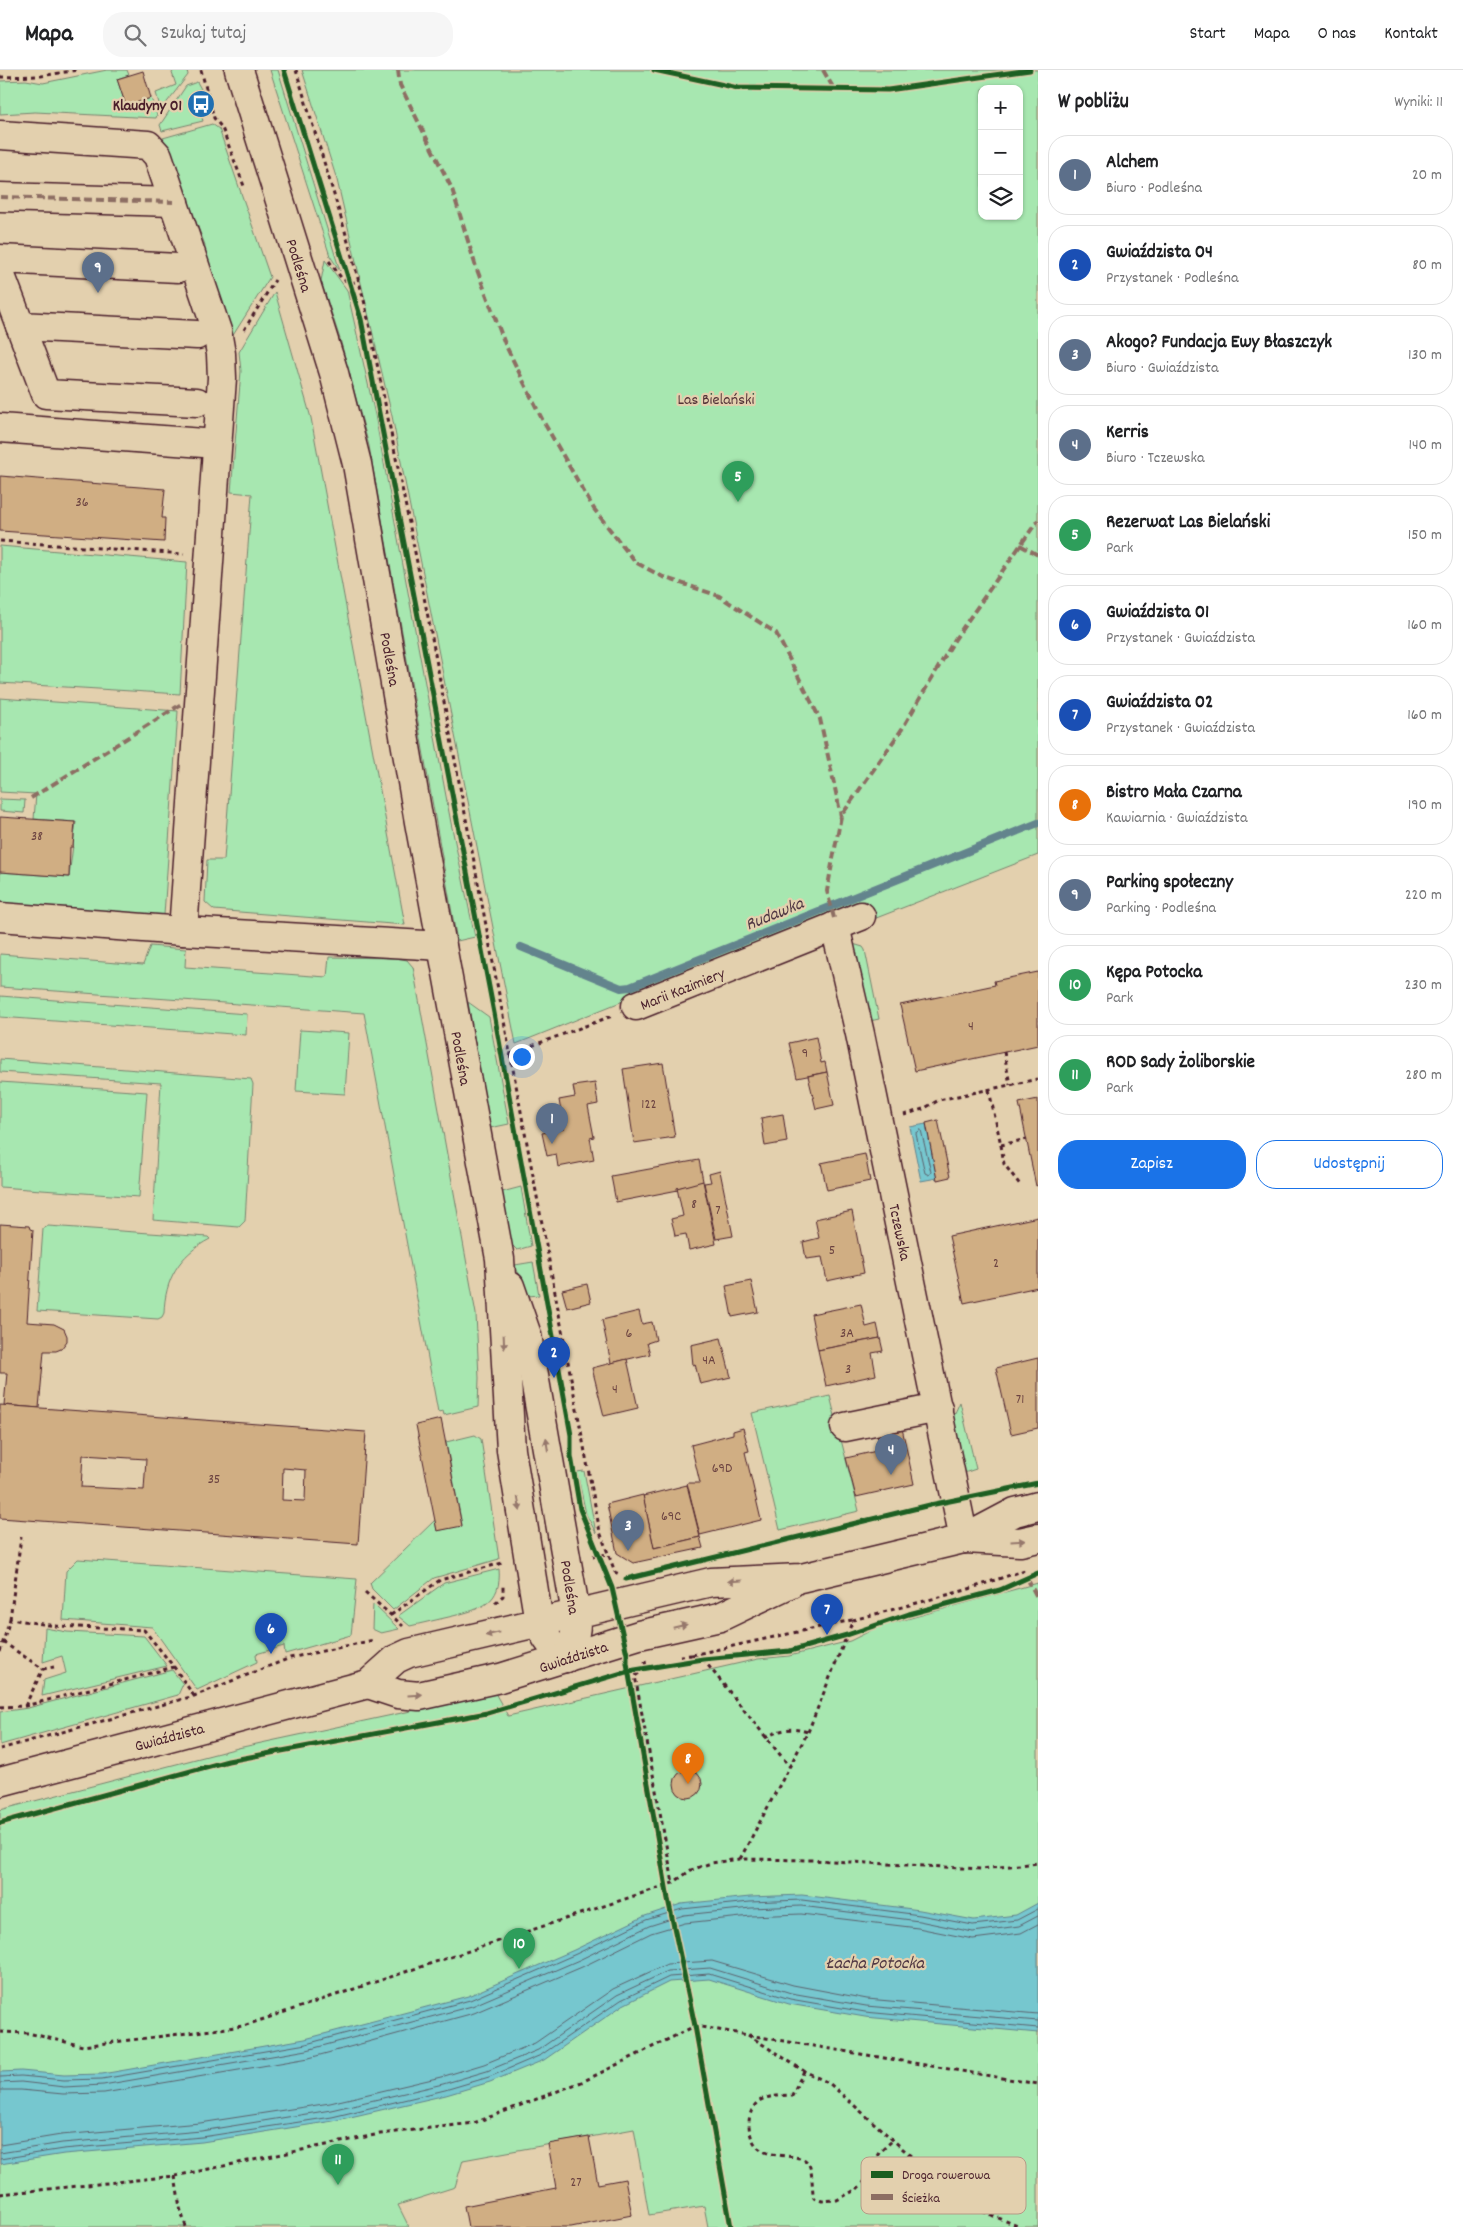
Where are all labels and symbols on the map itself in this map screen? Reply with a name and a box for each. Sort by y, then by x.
bus stop icon: Klaudyny 01 [186,89,216,119]
place label: Klaudyny 01 [113,95,182,118]
street label: Podleśna [279,236,317,296]
pin: 9 [82,252,114,293]
park label: Las Bielański [678,389,755,412]
pin: 5 [722,461,754,502]
house number: 36 [75,493,89,513]
street label: Podleśna [372,631,405,689]
house number: 38 [31,827,43,847]
water label: Rudawka [742,892,809,938]
street label: Marii Kazimiery [637,963,729,1018]
house number: 4 [968,1017,974,1037]
street label: Podleśna [443,1030,476,1088]
your location [509,1044,535,1070]
house number: 9 [802,1044,808,1064]
house number: 122 [641,1095,657,1115]
pin: 1 [536,1103,568,1144]
house number: 8 [691,1195,697,1215]
house number: 7 [715,1201,721,1221]
street label: Tczewska [881,1202,916,1263]
house number: 5 [829,1241,835,1261]
house number: 2 [993,1254,999,1274]
house number: 6 [626,1324,633,1344]
house number: 3A [840,1324,854,1344]
one-way arrow [501,1335,509,1351]
pin: 2 [538,1337,570,1378]
house number: 4A [702,1351,716,1371]
house number: 3 [845,1360,851,1380]
house number: 4 [612,1380,618,1400]
house number: 71 [1016,1390,1024,1410]
pin: 4 [875,1434,907,1475]
one-way arrow [542,1437,550,1453]
house number: 69D [712,1459,732,1479]
house number: 35 [208,1470,220,1490]
one-way arrow [516,1496,524,1512]
house number: 69C [661,1507,681,1527]
pin: 3 [612,1510,644,1551]
one-way arrow [1011,1536,1027,1544]
street label: Podleśna [553,1559,584,1617]
one-way arrow [726,1577,742,1585]
pin: 7 [811,1594,843,1635]
pin: 6 [255,1613,287,1654]
one-way arrow [672,1622,687,1630]
one-way arrow [484,1630,499,1638]
street label: Gwiaździsta [536,1636,612,1680]
one-way arrow [407,1691,423,1699]
street label: Gwiaździsta [132,1718,207,1759]
pin: 8 [672,1743,704,1784]
pin: 10 [503,1928,535,1969]
water label: Łacha Potocka [826,1952,926,1977]
pin: 11 [322,2144,354,2185]
legend [861,2157,1026,2214]
text: Droga rowerowa [902,2166,991,2186]
house number: 27 [570,2173,582,2193]
text: Ścieżka [902,2189,940,2209]

